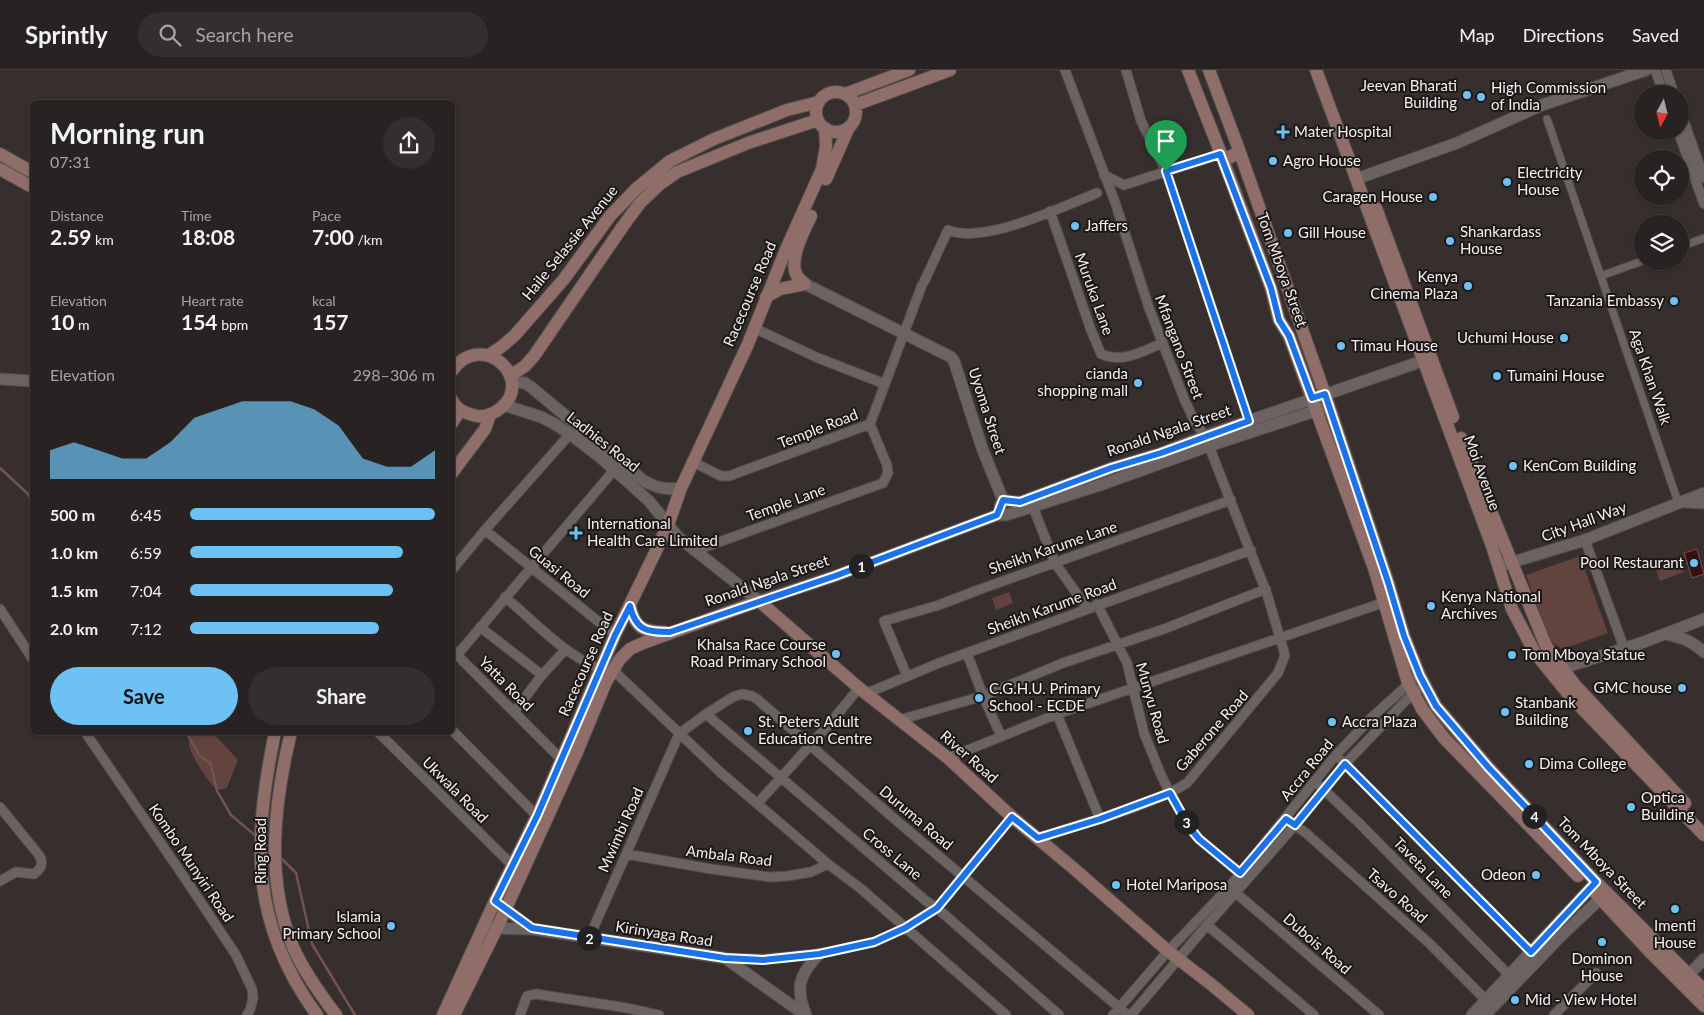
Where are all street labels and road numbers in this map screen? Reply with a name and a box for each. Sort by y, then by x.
street label: Haile Selassie Avenue [518,181,621,303]
street label: Tom Mboya Street [1254,210,1312,330]
street label: Racecourse Road [719,238,779,349]
street label: Muruka Lane [1072,250,1118,337]
street label: Mfangano Street [1152,292,1208,402]
street label: Aga Khan Walk [1626,326,1676,427]
street label: Uyoma Street [965,365,1011,457]
street label: Ronald Ngala Street [1104,400,1234,460]
street label: Temple Road [775,405,860,452]
street label: Ladhies Road [564,407,643,475]
street label: Moi Avenue [1461,433,1505,513]
street label: Temple Lane [744,479,828,525]
street label: City Hall Way [1539,497,1629,545]
street label: Sheikh Karume Lane [986,517,1119,577]
street label: Guasi Road [525,541,594,601]
street label: Ronald Ngala Street [702,550,832,610]
street label: Sheikh Karume Road [985,574,1119,638]
street label: Racecourse Road [554,609,616,719]
street label: Yatta Road [476,652,538,714]
street label: Munyu Road [1133,660,1173,745]
street label: Gaberone Road [1171,686,1251,775]
street label: River Road [937,726,1002,786]
street label: Accra Road [1276,735,1337,804]
street label: Ukwala Road [419,753,492,826]
street label: Duruma Road [876,781,957,853]
street label: Mwimbi Road [593,785,647,875]
street label: Kombo Munyiri Road [146,800,238,925]
street label: Tom Mboya Street [1554,813,1651,912]
street label: Ring Road [251,818,269,884]
street label: Cross Lane [859,823,926,883]
street label: Taveta Lane [1390,833,1457,902]
street label: Ambala Road [685,841,773,869]
street label: Tsavo Road [1364,864,1432,926]
street label: Dubois Road [1280,909,1355,978]
street label: Kirinyaga Road [614,916,714,950]

